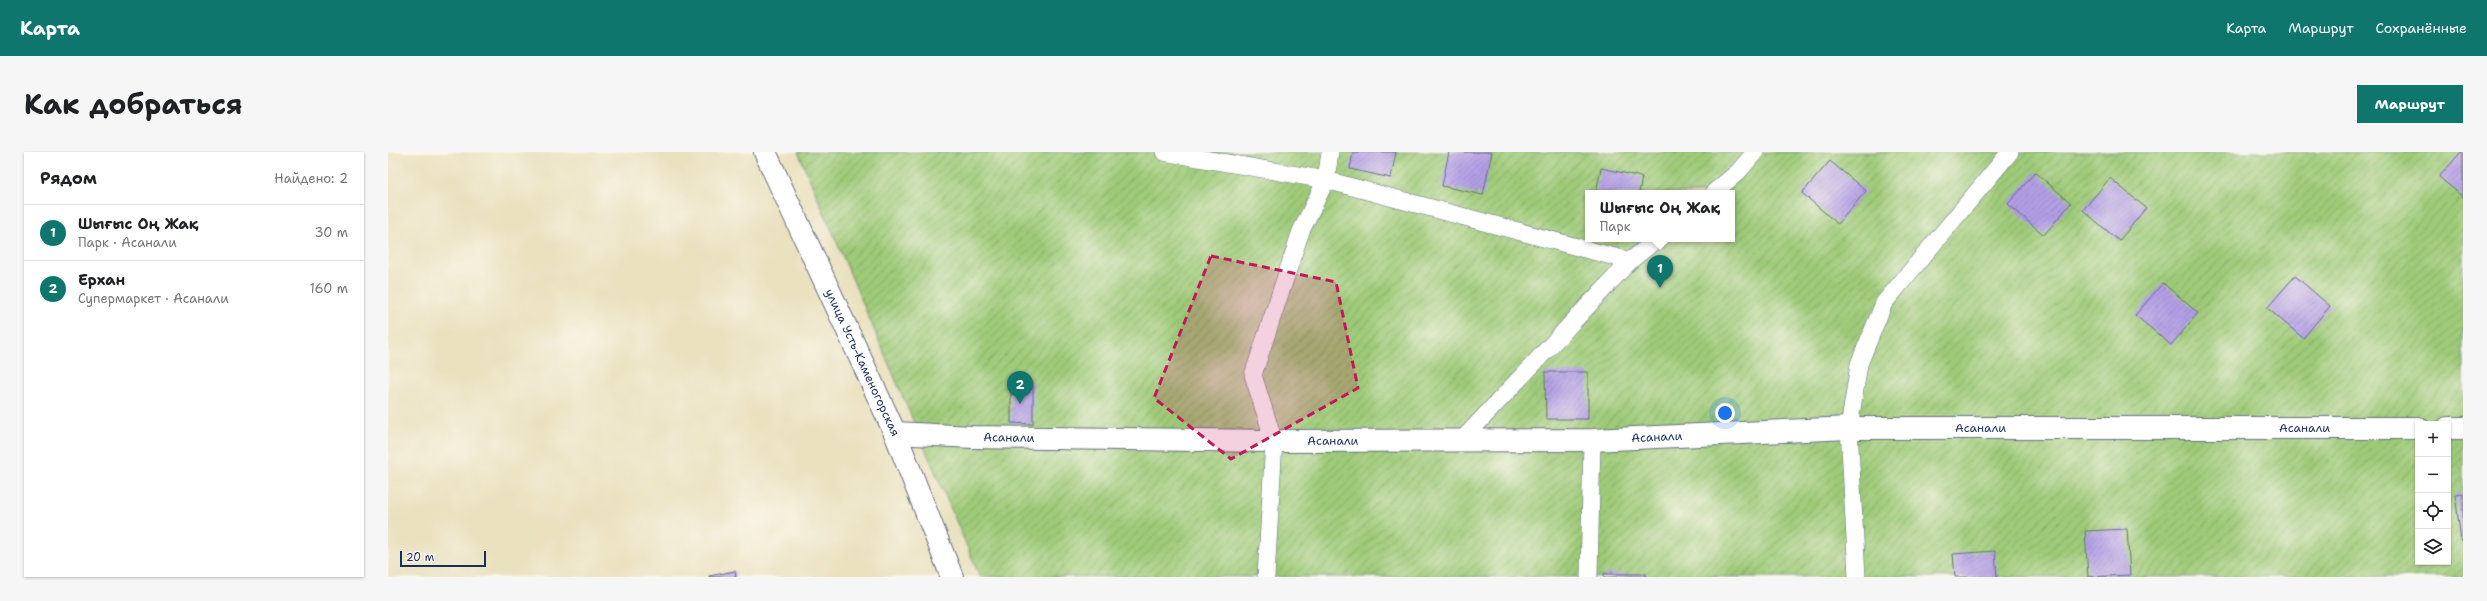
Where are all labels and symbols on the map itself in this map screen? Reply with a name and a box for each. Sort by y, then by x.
pin: 1 [1647,255,1673,288]
street label: улица Усть-Каменогорская [821,286,903,439]
pin: 2 [1007,371,1033,404]
your location [1715,403,1735,423]
street label: Асанали [1955,420,2006,436]
street label: Асанали [2279,420,2330,436]
street label: Асанали [1631,428,1683,446]
street label: Асанали [983,429,1035,446]
street label: Асанали [1307,433,1359,449]
scale bar [400,549,486,568]

